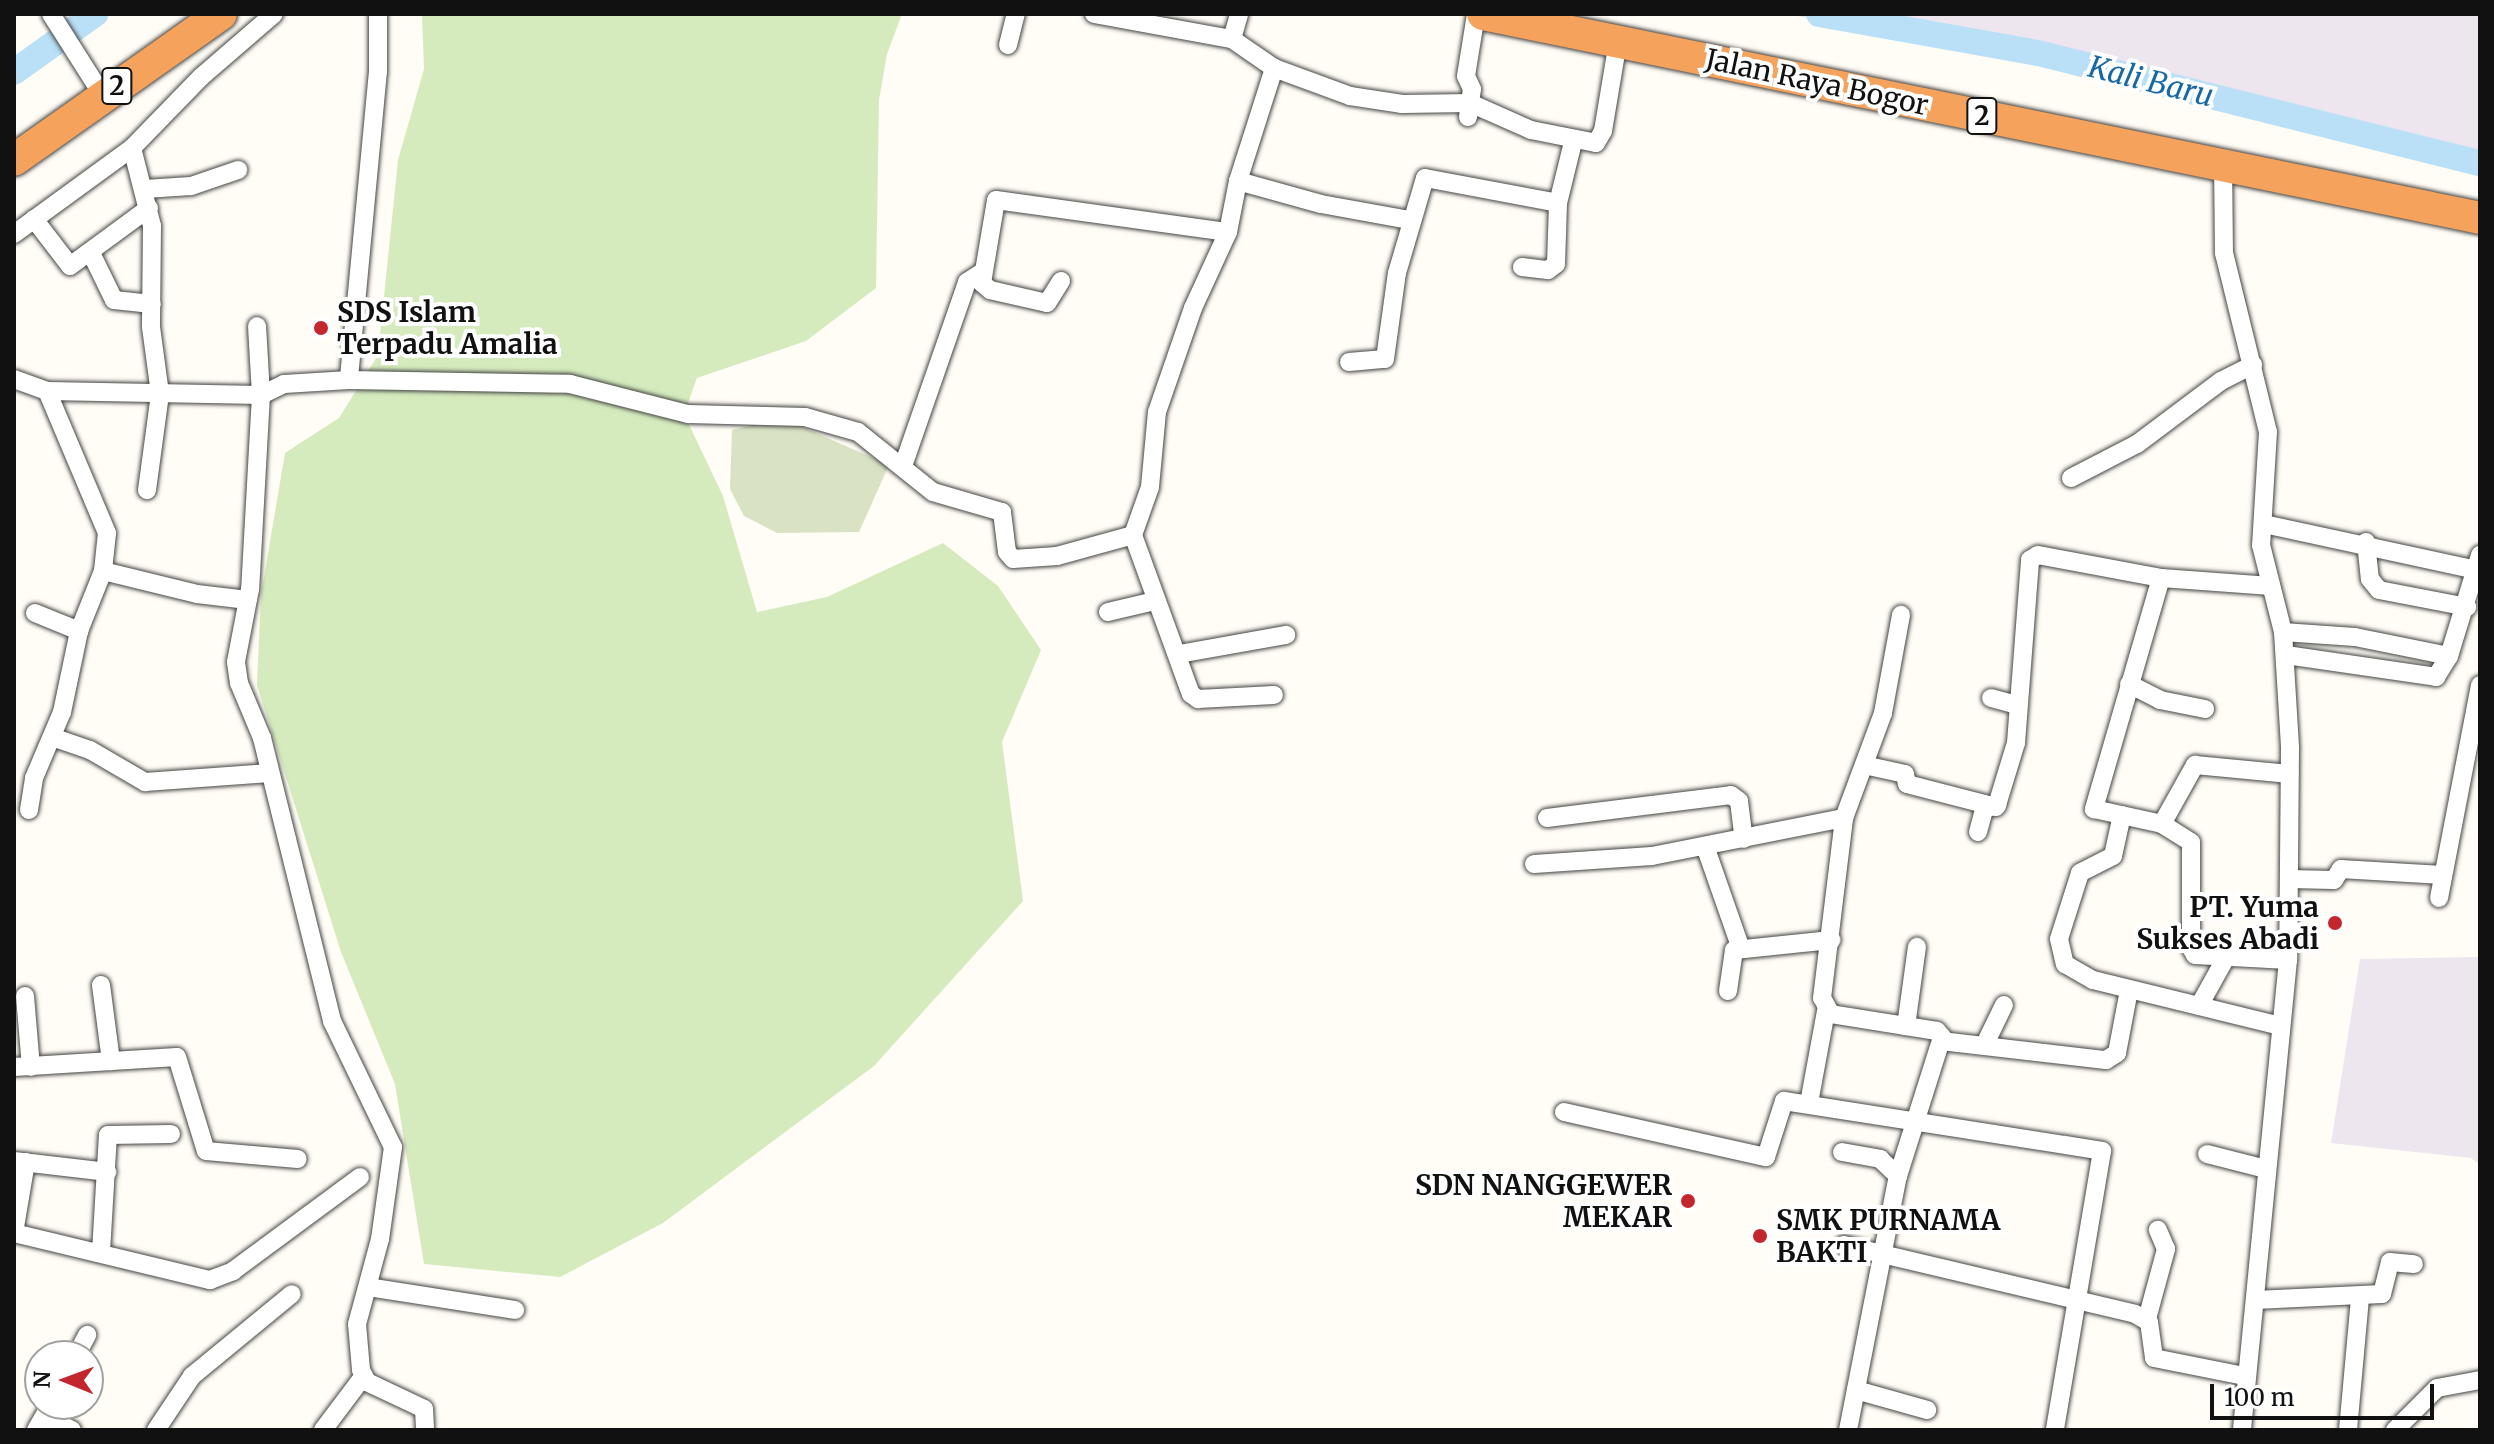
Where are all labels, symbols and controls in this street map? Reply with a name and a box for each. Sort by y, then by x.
street label: Jalan Raya Bogor [1703,42,1931,122]
water label: Kali Baru [2085,48,2217,114]
road number: 2 [101,64,133,108]
road number: 2 [1966,94,1998,138]
place label: SDS Islam Terpadu Amalia [337,295,558,361]
marker: SDS Islam Terpadu Amalia [312,319,330,337]
place label: PT. Yuma Sukses Abadi [2136,890,2319,956]
marker: PT. Yuma Sukses Abadi [2326,914,2344,932]
place label: SDN NANGGEWER MEKAR [1415,1168,1672,1234]
marker: SDN NANGGEWER MEKAR [1679,1192,1697,1210]
place label: SMK PURNAMA BAKTI [1776,1203,2000,1269]
marker: SMK PURNAMA BAKTI [1751,1227,1769,1245]
north arrow [24,1340,104,1420]
scale bar [2214,1368,2438,1418]
text: N [28,1371,56,1389]
text: 100 m [2224,1382,2294,1413]

